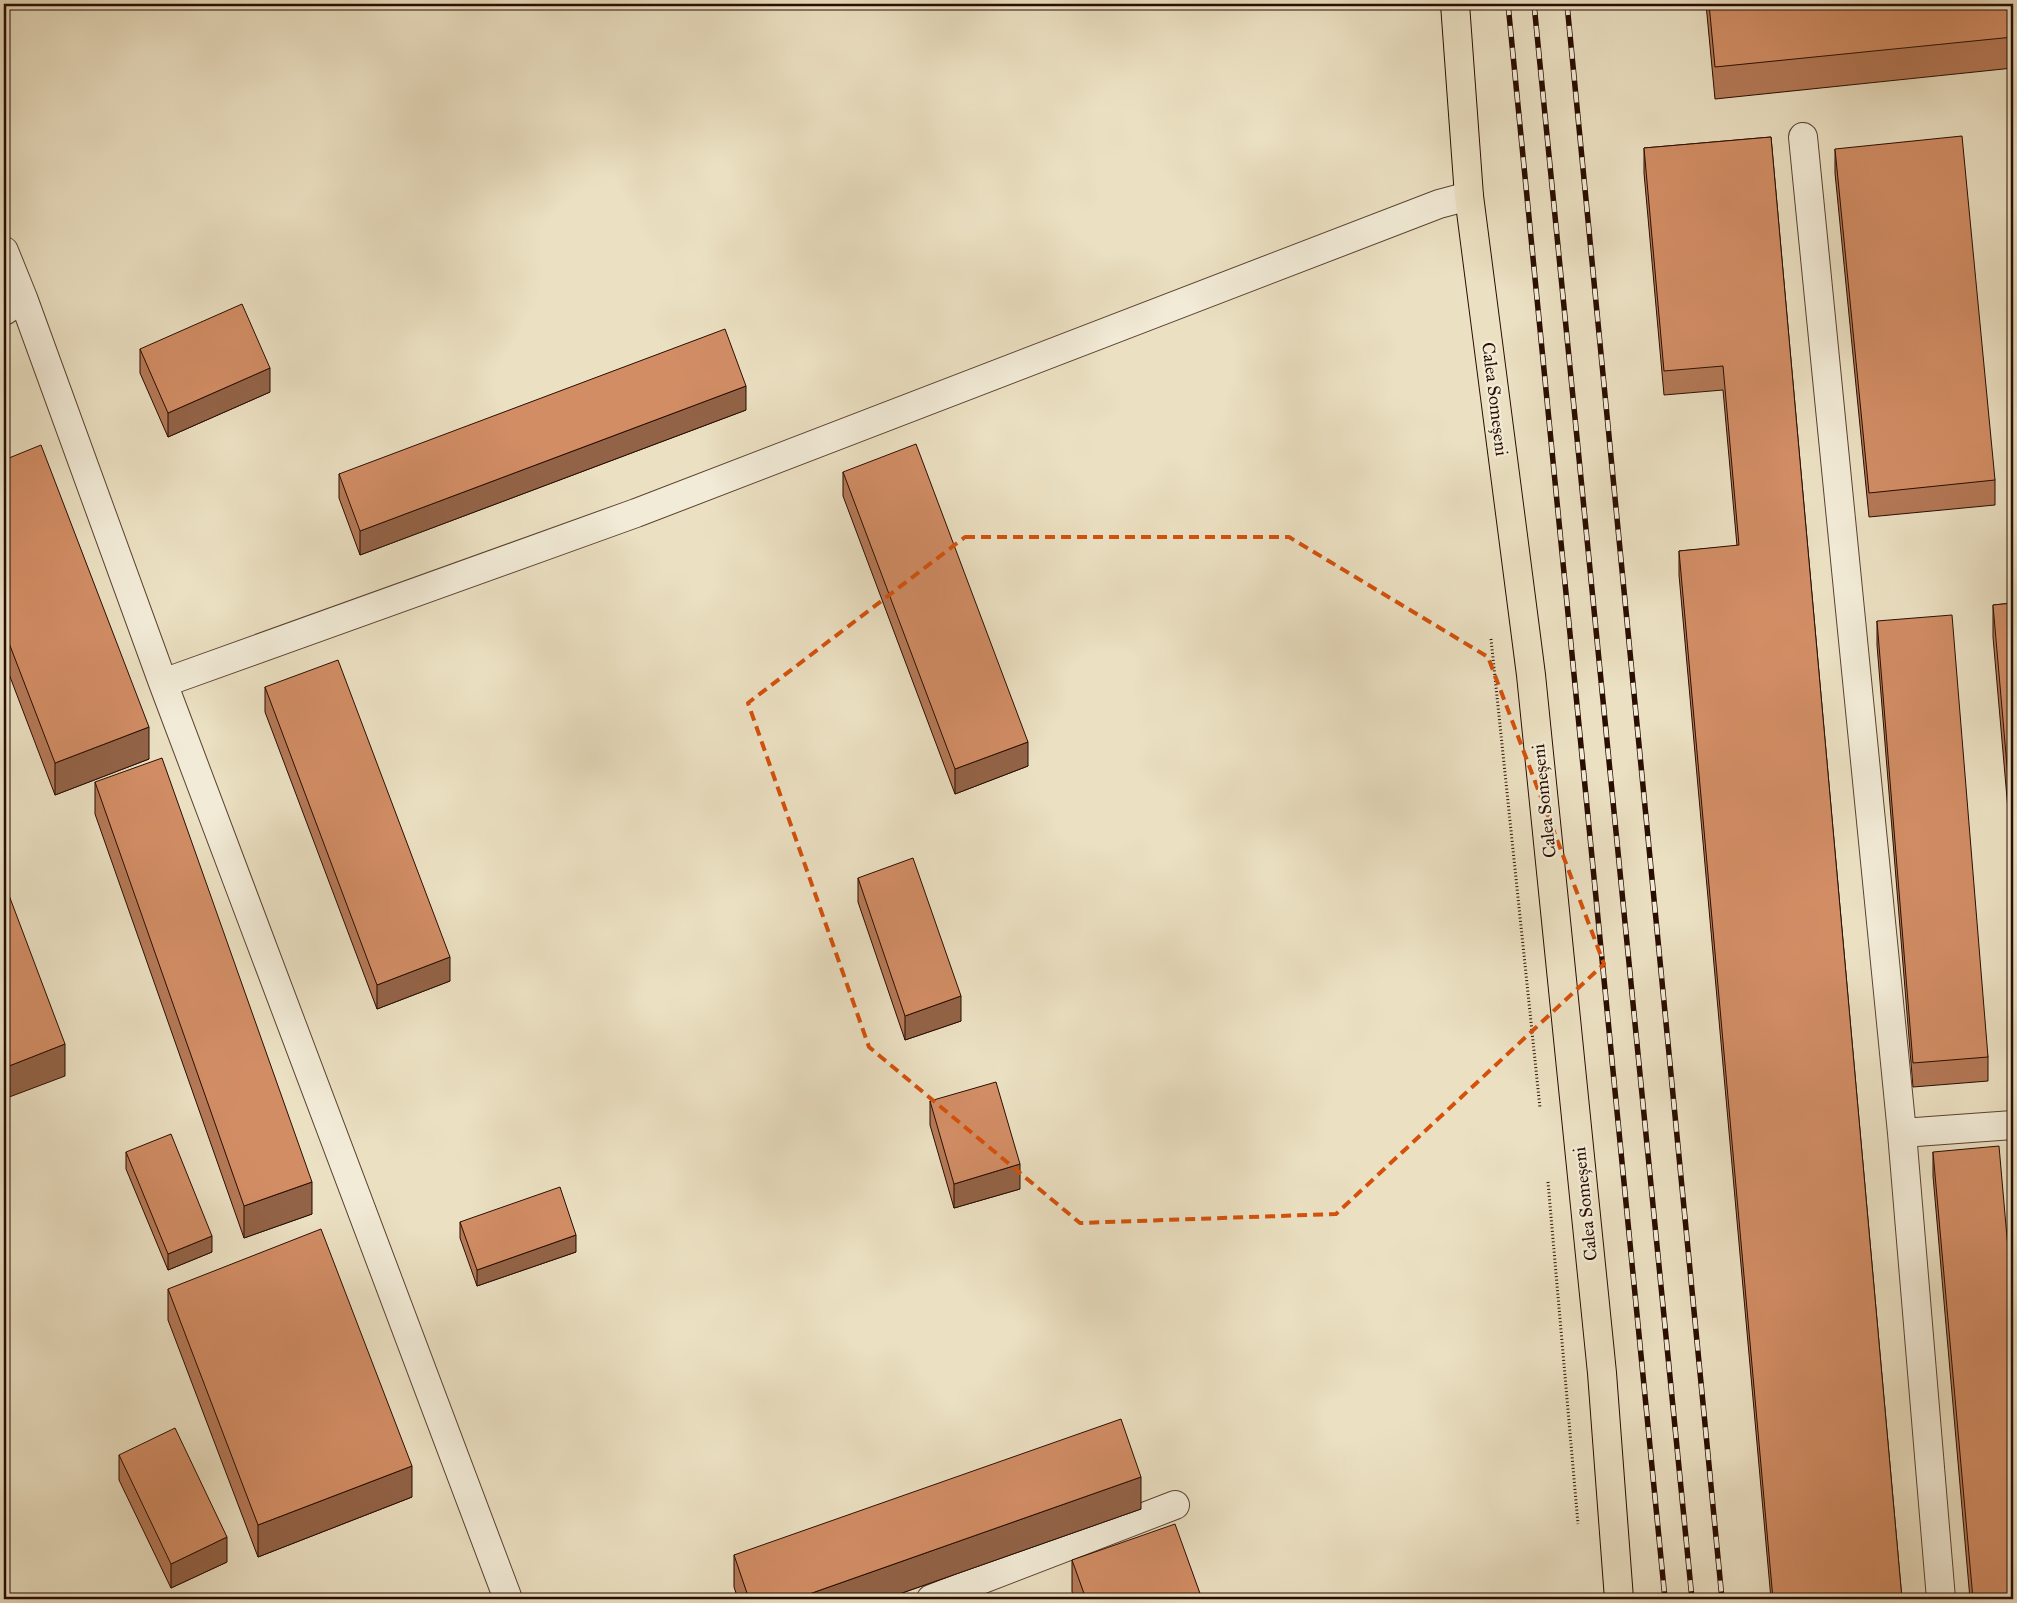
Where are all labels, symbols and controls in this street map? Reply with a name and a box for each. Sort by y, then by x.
street label: Calea Someșeni [1477,341,1513,457]
street label: Calea Someșeni [1527,743,1561,859]
street label: Calea Someșeni [1568,1146,1602,1262]

